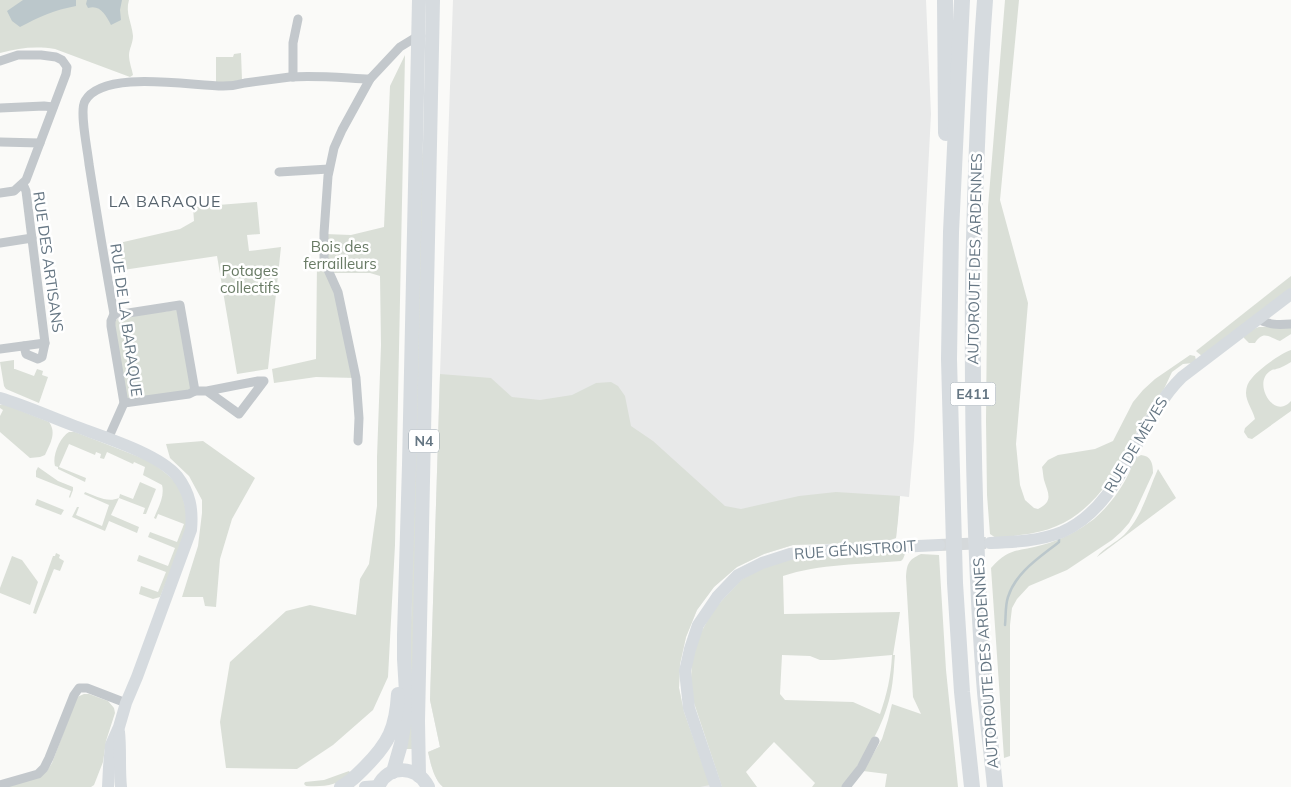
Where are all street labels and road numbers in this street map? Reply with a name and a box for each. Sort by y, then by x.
street label: AUTOROUTE DES ARDENNES [963,153,986,365]
street label: RUE DES ARTISANS [29,190,68,334]
street label: RUE DE LA BARAQUE [106,242,147,398]
road number: E411 [950,382,996,406]
street label: RUE DE MÈVES [1100,394,1172,496]
road number: N4 [409,430,439,452]
street label: RUE GÉNISTROIT [793,536,916,563]
street label: AUTOROUTE DES ARDENNES [969,557,1002,769]

